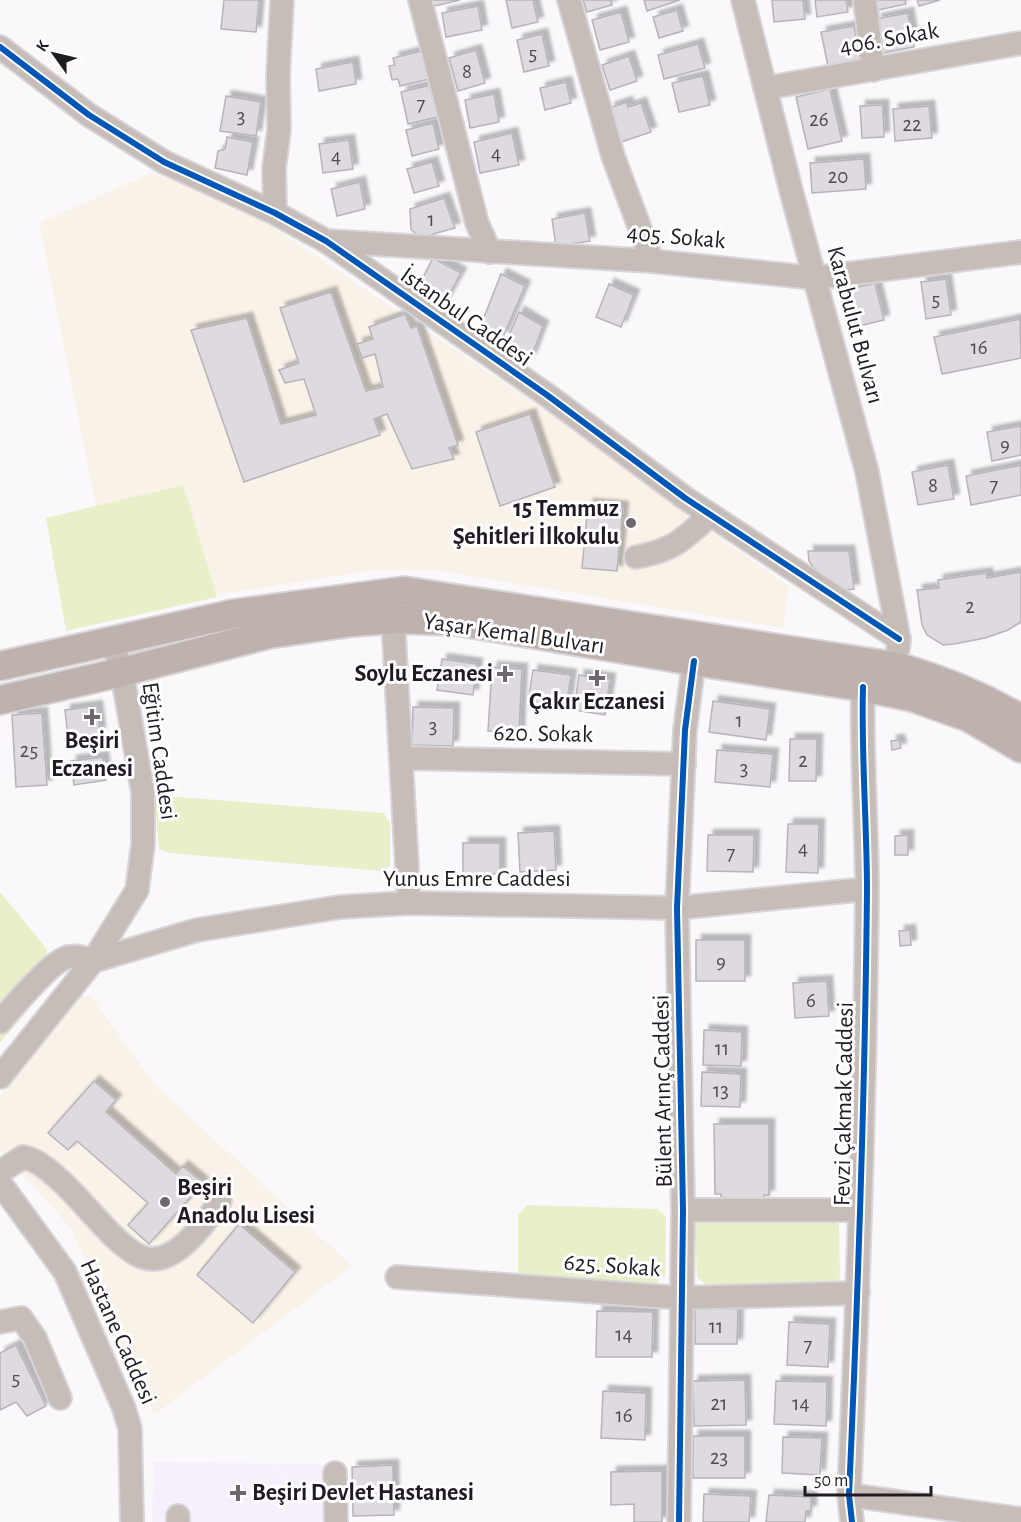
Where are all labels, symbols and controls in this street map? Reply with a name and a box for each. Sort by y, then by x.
street label: 406. Sokak [838,18,940,60]
north arrow [24,24,84,84]
text: K [33,37,52,55]
house number: 5 [529,43,537,64]
house number: 8 [462,61,472,82]
house number: 7 [417,94,426,115]
house number: 3 [237,106,245,127]
house number: 26 [809,109,829,130]
house number: 22 [902,114,922,135]
house number: 4 [491,143,501,164]
house number: 4 [331,146,341,167]
house number: 20 [828,166,848,187]
house number: 1 [427,209,435,230]
street label: 405. Sokak [626,221,726,253]
street label: Karabulut Bulvarı [822,244,888,406]
street label: İstanbul Caddesi [396,262,537,371]
house number: 5 [932,289,940,310]
house number: 16 [970,337,988,358]
house number: 9 [1000,434,1010,455]
house number: 8 [928,475,938,496]
house number: 7 [990,475,999,496]
place label: 15 Temmuz Şehitleri İlkokulu [453,497,619,549]
marker: 15 Temmuz Şehitleri İlkokulu [624,516,638,530]
house number: 2 [965,596,975,617]
street label: Yaşar Kemal Bulvarı [422,609,606,659]
place label: Soylu Eczanesi [355,662,493,686]
marker: Soylu Eczanesi [498,667,512,681]
marker: Çakır Eczanesi [590,671,604,685]
street label: Eğitim Caddesi [137,681,181,821]
place label: Çakır Eczanesi [529,690,665,714]
marker: Beşiri Eczanesi [85,710,99,724]
house number: 1 [735,710,743,731]
house number: 3 [429,716,437,737]
street label: 620. Sokak [493,721,593,747]
place label: Beşiri Eczanesi [51,729,133,781]
house number: 25 [20,740,38,761]
house number: 2 [798,750,808,771]
house number: 3 [740,758,748,779]
house number: 4 [798,838,808,859]
house number: 7 [727,843,736,864]
street label: Yunus Emre Caddesi [383,867,571,891]
house number: 9 [716,951,726,972]
house number: 6 [806,990,816,1011]
street label: Bülent Arınç Caddesi [649,994,677,1188]
street label: Fevzi Çakmak Caddesi [830,1002,858,1206]
house number: 11 [715,1038,729,1059]
house number: 13 [713,1080,729,1101]
place label: Beşiri Anadolu Lisesi [177,1176,315,1228]
marker: Beşiri Anadolu Lisesi [158,1195,172,1209]
street label: 625. Sokak [563,1251,661,1281]
street label: Hastane Caddesi [75,1256,161,1408]
house number: 11 [709,1316,723,1337]
house number: 14 [615,1324,633,1345]
house number: 7 [804,1335,813,1356]
house number: 5 [12,1368,20,1389]
house number: 21 [711,1393,727,1414]
house number: 14 [792,1393,810,1414]
house number: 16 [615,1405,633,1426]
house number: 23 [710,1447,728,1468]
scale bar [805,1459,931,1497]
text: 50 m [814,1472,848,1490]
place label: Beşiri Devlet Hastanesi [252,1481,474,1505]
marker: Beşiri Devlet Hastanesi [229,1484,247,1502]

